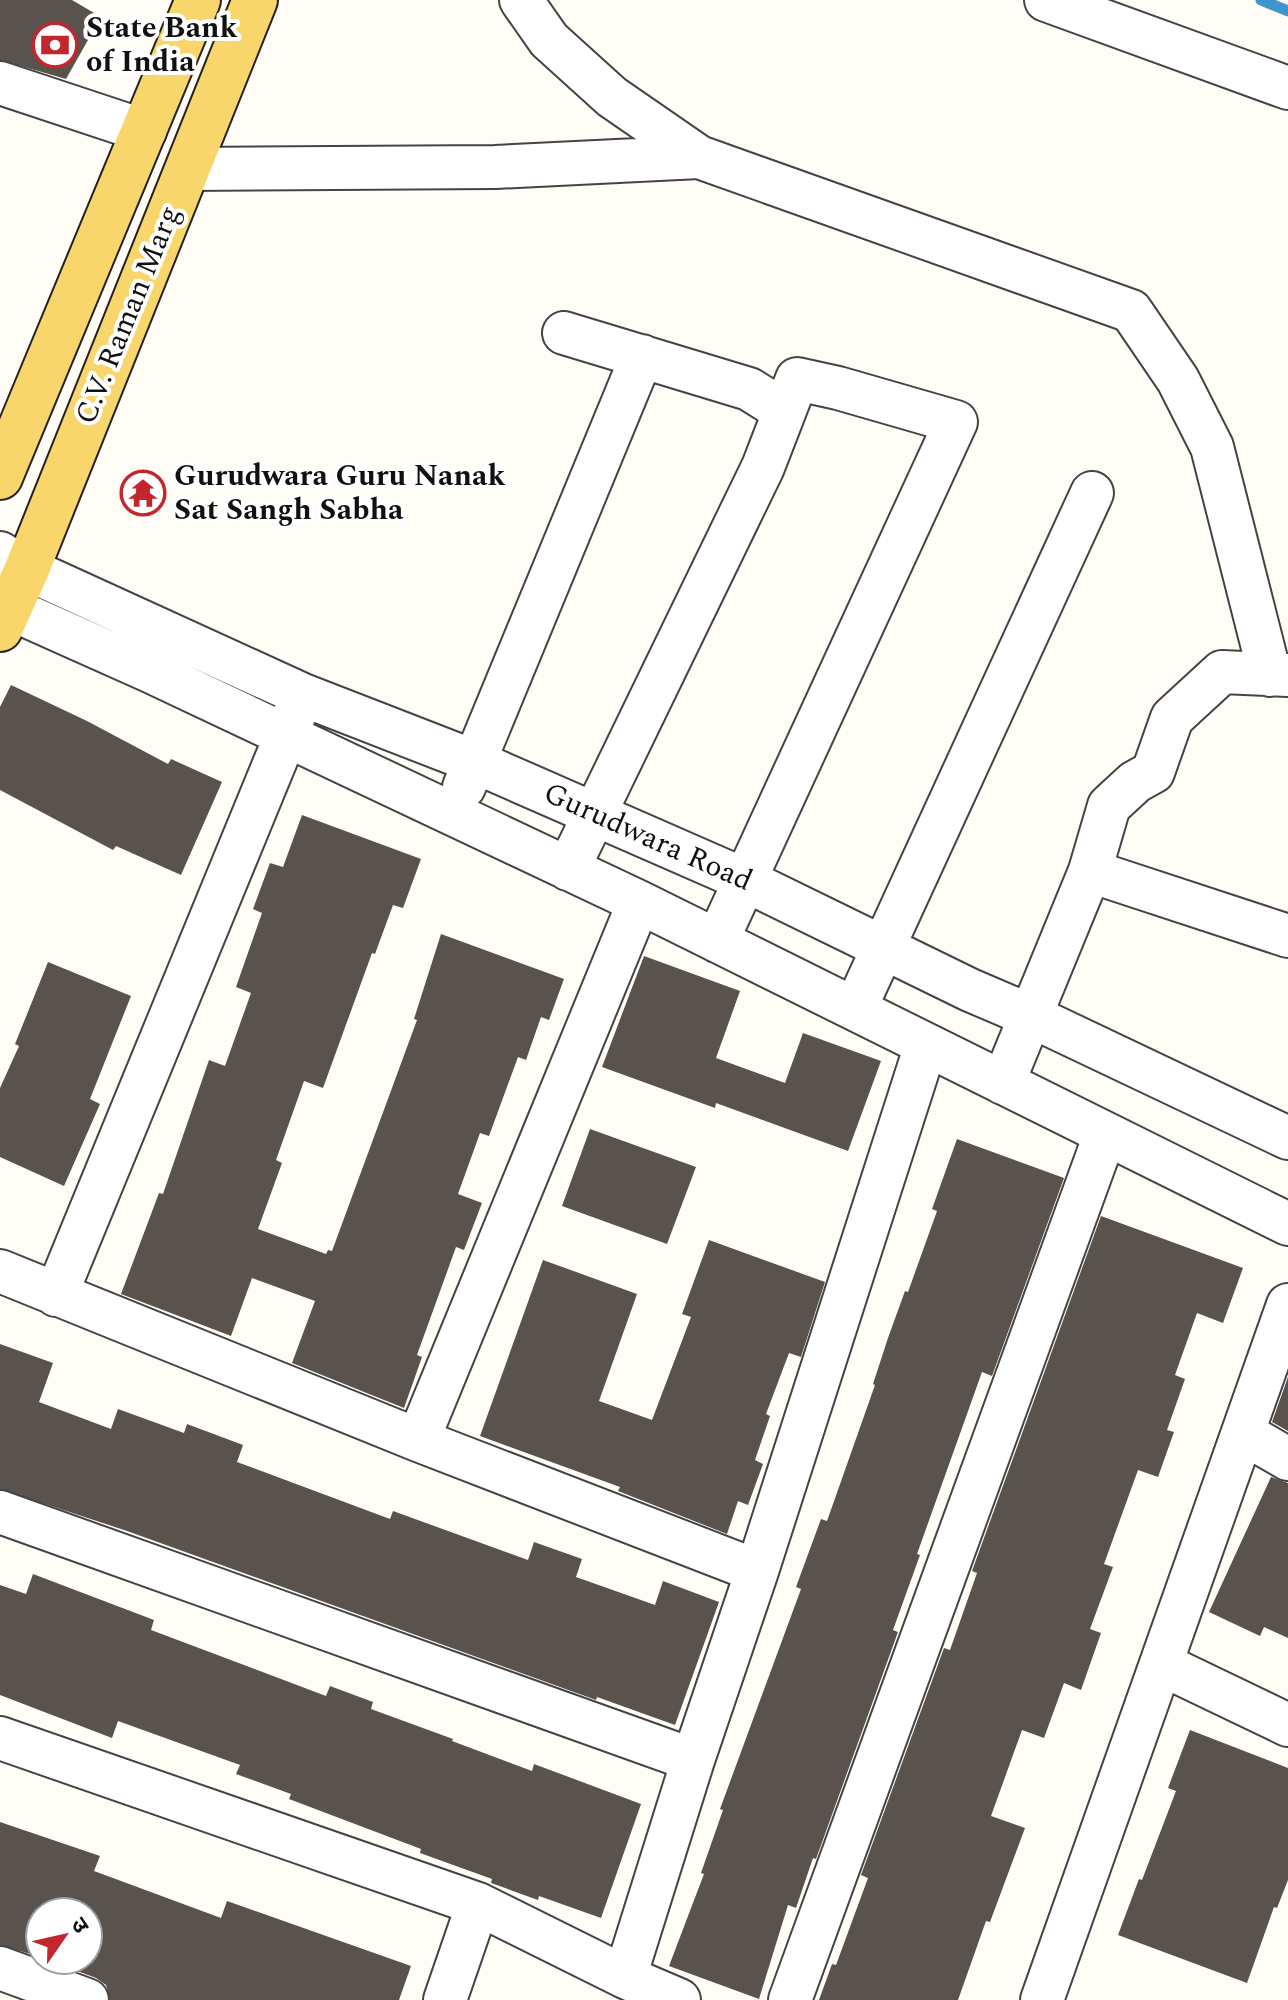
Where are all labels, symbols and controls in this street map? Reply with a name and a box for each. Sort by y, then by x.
place label: State Bank of India [86,5,238,85]
bank icon: State Bank of India [31,21,79,69]
street label: C.V. Raman Marg [63,199,193,431]
place label: Gurudwara Guru Nanak Sat Sangh Sabha [174,453,506,533]
temple icon: Gurudwara Guru Nanak Sat Sangh Sabha [119,469,167,517]
street label: Gurudwara Road [536,770,760,904]
north arrow [24,1896,104,1976]
text: उ [62,1911,97,1941]

